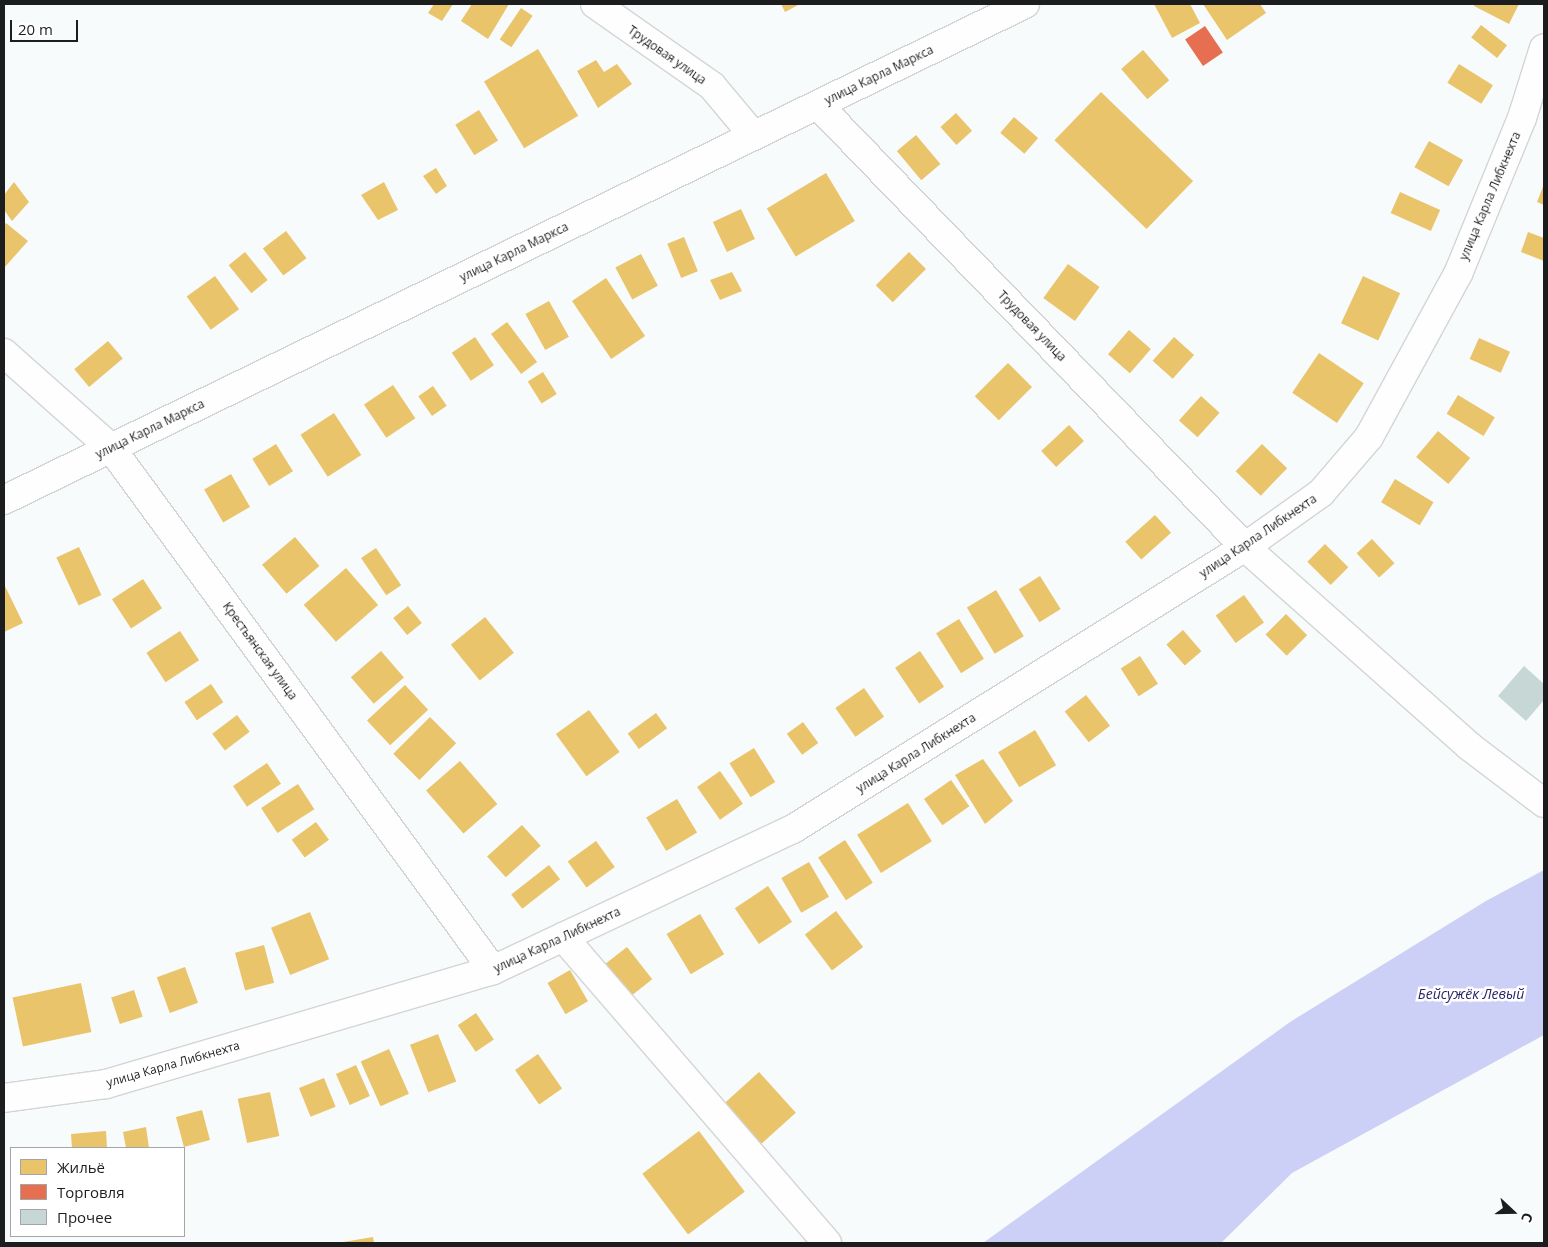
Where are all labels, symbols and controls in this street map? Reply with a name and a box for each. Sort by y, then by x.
scale bar [12,10,80,42]
text: 20 m [18,19,53,39]
street label: Трудовая улица [625,23,709,87]
street label: улица Карла Маркса [822,42,936,108]
street label: улица Карла Либкнехта [1456,130,1524,262]
street label: улица Карла Маркса [457,219,571,285]
street label: Трудовая улица [995,288,1069,364]
street label: улица Карла Маркса [93,396,207,462]
street label: улица Карла Либкнехта [1197,491,1319,581]
street label: Крестьянская улица [220,599,300,703]
street label: улица Карла Либкнехта [854,710,978,796]
street label: улица Карла Либкнехта [491,904,623,976]
water label: Бейсужёк Левый [1418,986,1524,1002]
street label: улица Карла Либкнехта [105,1038,241,1090]
legend [10,1147,185,1237]
text: Жильё [57,1157,105,1177]
text: Торговля [57,1182,124,1202]
north arrow [1488,1187,1538,1237]
text: Прочее [57,1207,112,1227]
text: С [1517,1210,1538,1225]

